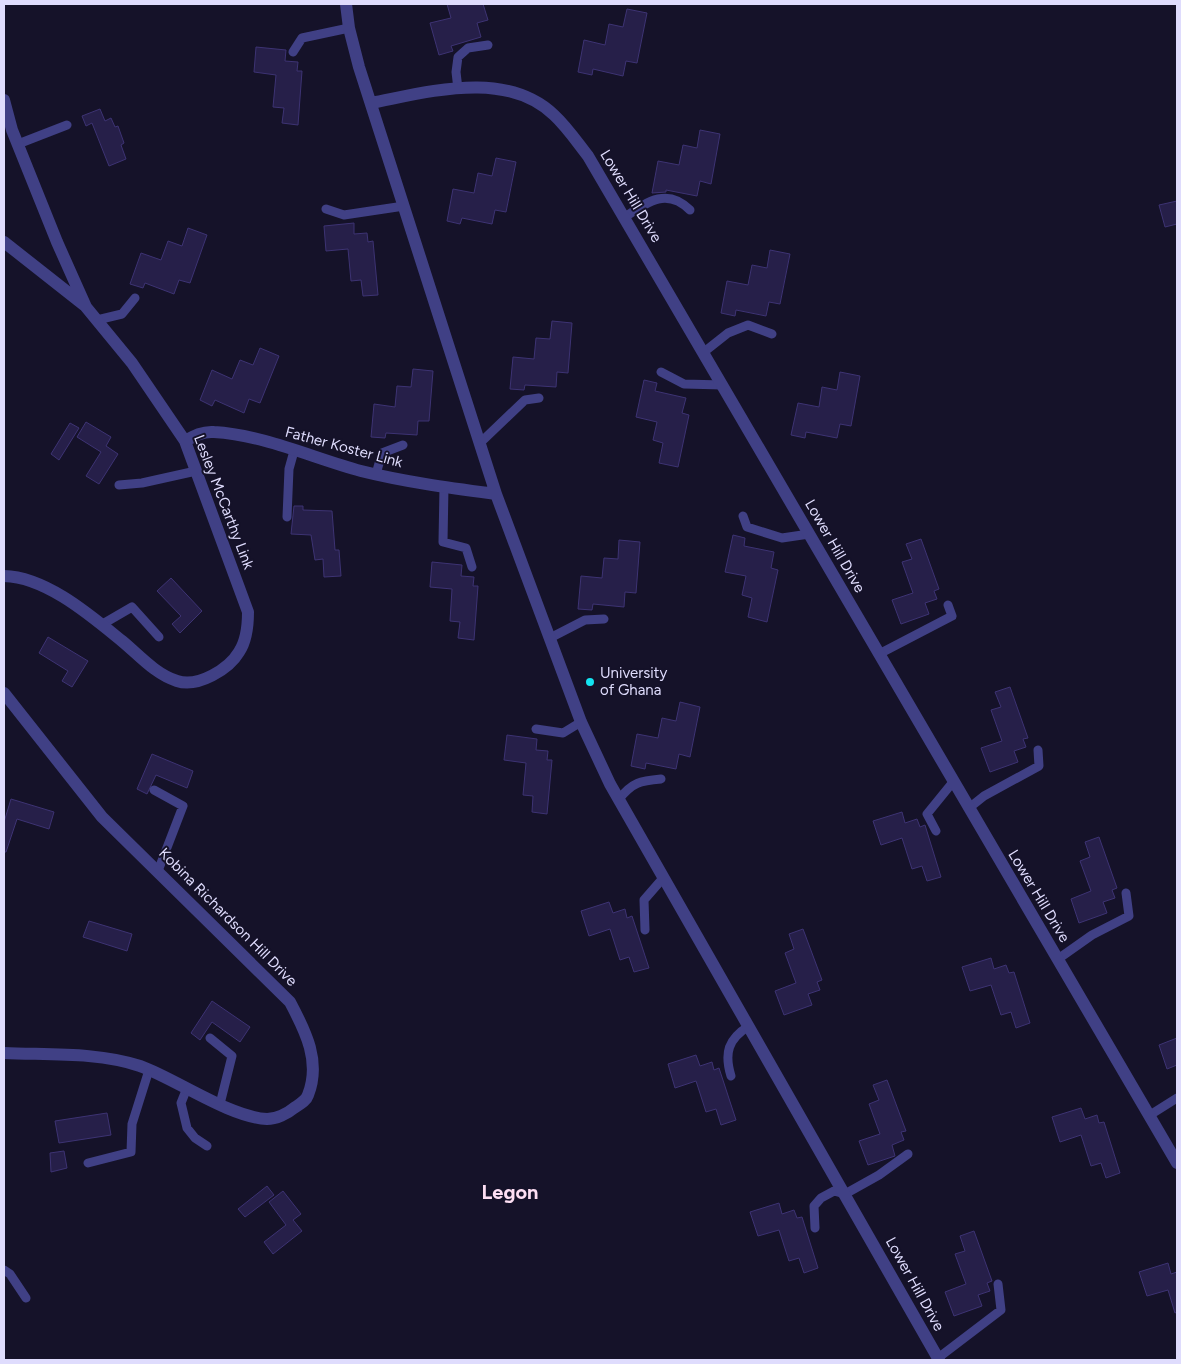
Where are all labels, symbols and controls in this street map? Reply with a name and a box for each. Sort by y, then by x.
street label: Lower Hill Drive [596,147,666,245]
street label: Father Koster Link [283,423,405,472]
street label: Lesley McCarthy Link [190,432,258,572]
street label: Lower Hill Drive [801,496,869,596]
place label: University of Ghana [600,664,667,699]
marker: University of Ghana [584,676,596,688]
street label: Kobina Richardson Hill Drive [155,844,301,990]
street label: Lower Hill Drive [1004,847,1074,945]
district label: Legon [482,1180,538,1204]
street label: Lower Hill Drive [882,1234,948,1334]

